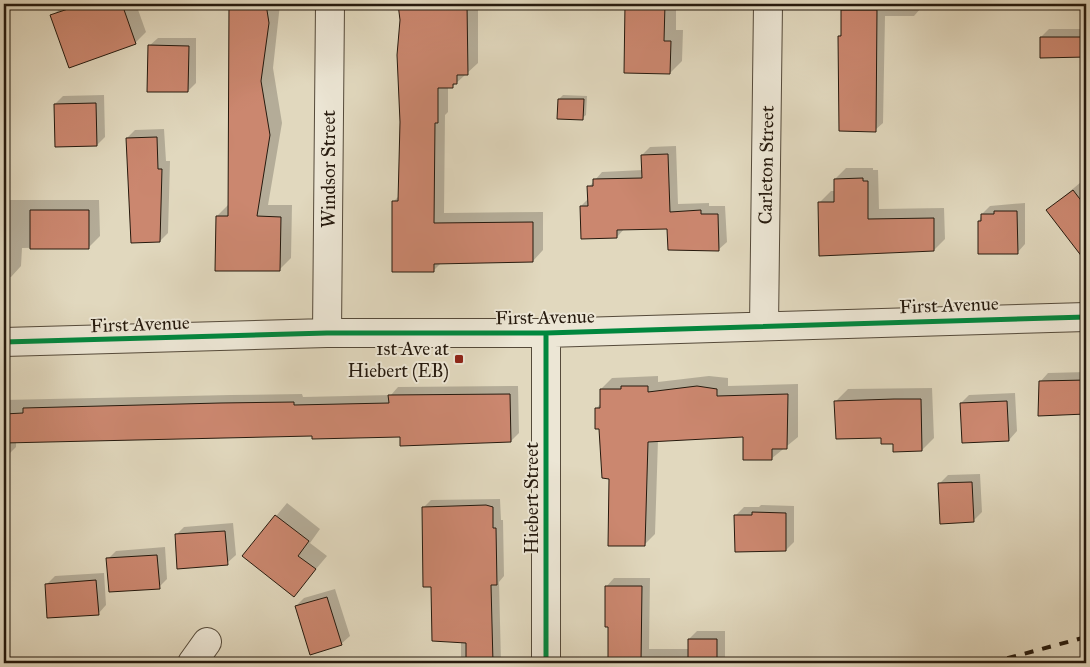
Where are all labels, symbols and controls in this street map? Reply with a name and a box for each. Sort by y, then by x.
street label: Carleton Street [753,105,779,225]
street label: Windsor Street [317,110,340,228]
street label: First Avenue [899,292,999,318]
street label: First Avenue [495,305,595,329]
street label: First Avenue [90,311,190,337]
place label: 1st Ave at Hiebert (EB) [348,337,449,383]
marker: 1st Ave at Hiebert (EB) [453,353,465,365]
street label: Hiebert Street [520,442,543,554]

